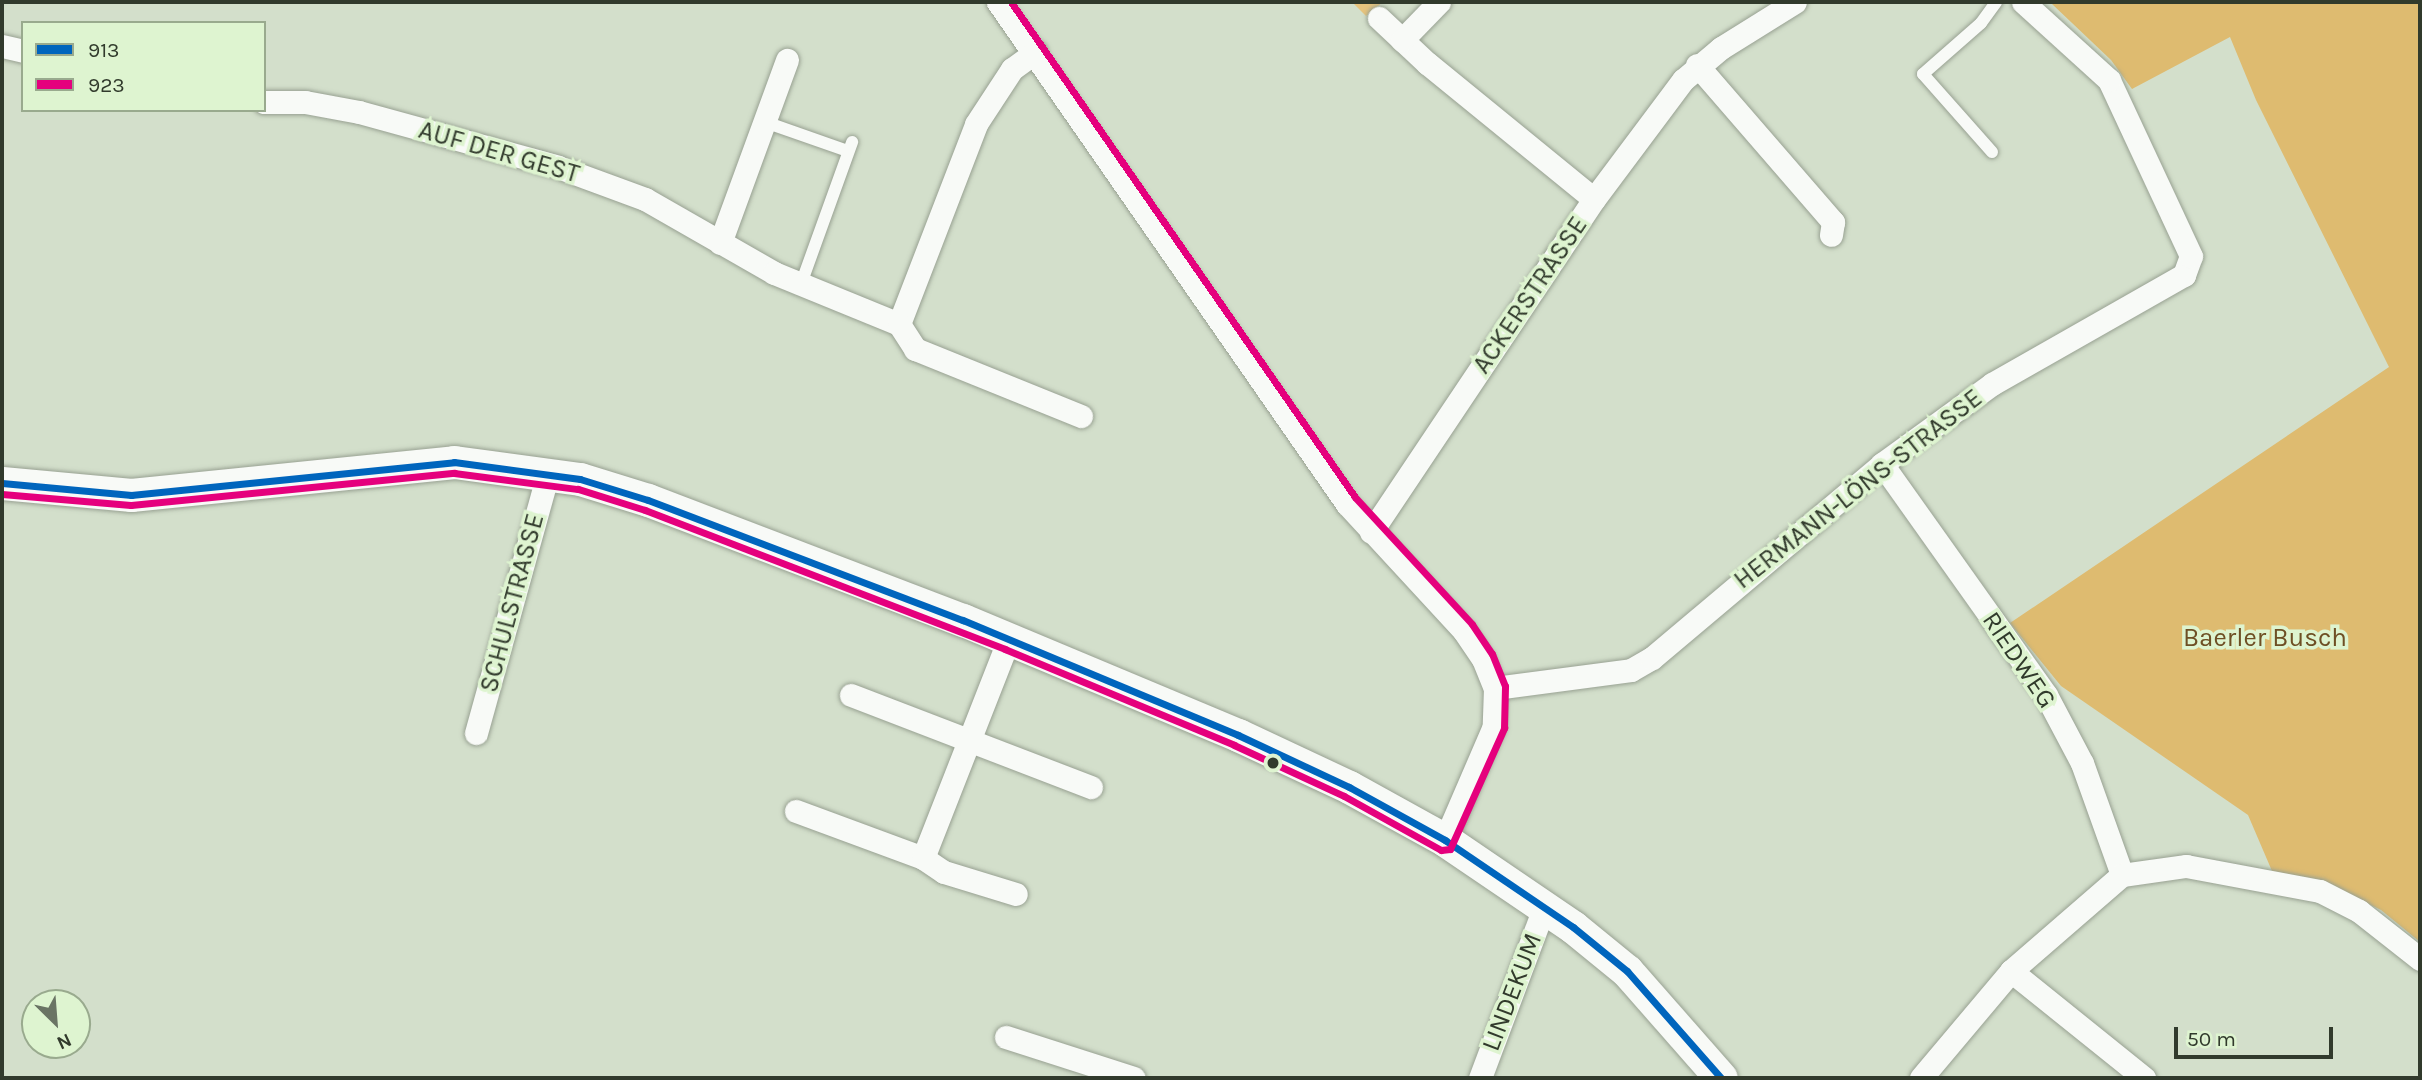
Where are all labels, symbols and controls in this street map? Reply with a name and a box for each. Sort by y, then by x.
legend [21,21,266,112]
text: 913 [88,38,120,62]
text: 923 [88,73,125,97]
street label: AUF DER GEST [415,114,583,190]
street label: ACKERSTRASSE [1466,210,1594,380]
street label: HERMANN-LÖNS-STRASSE [1728,382,1988,596]
street label: SCHULSTRASSE [473,510,551,696]
street label: RIEDWEG [1975,606,2063,714]
park label: Baerler Busch [2183,622,2347,654]
unlabelled marker [1266,756,1280,770]
street label: LINDEKUM [1475,929,1549,1055]
north arrow [21,989,91,1059]
scale bar [2177,1014,2336,1058]
text: 50 m [2187,1027,2236,1051]
text: N [53,1028,75,1054]

